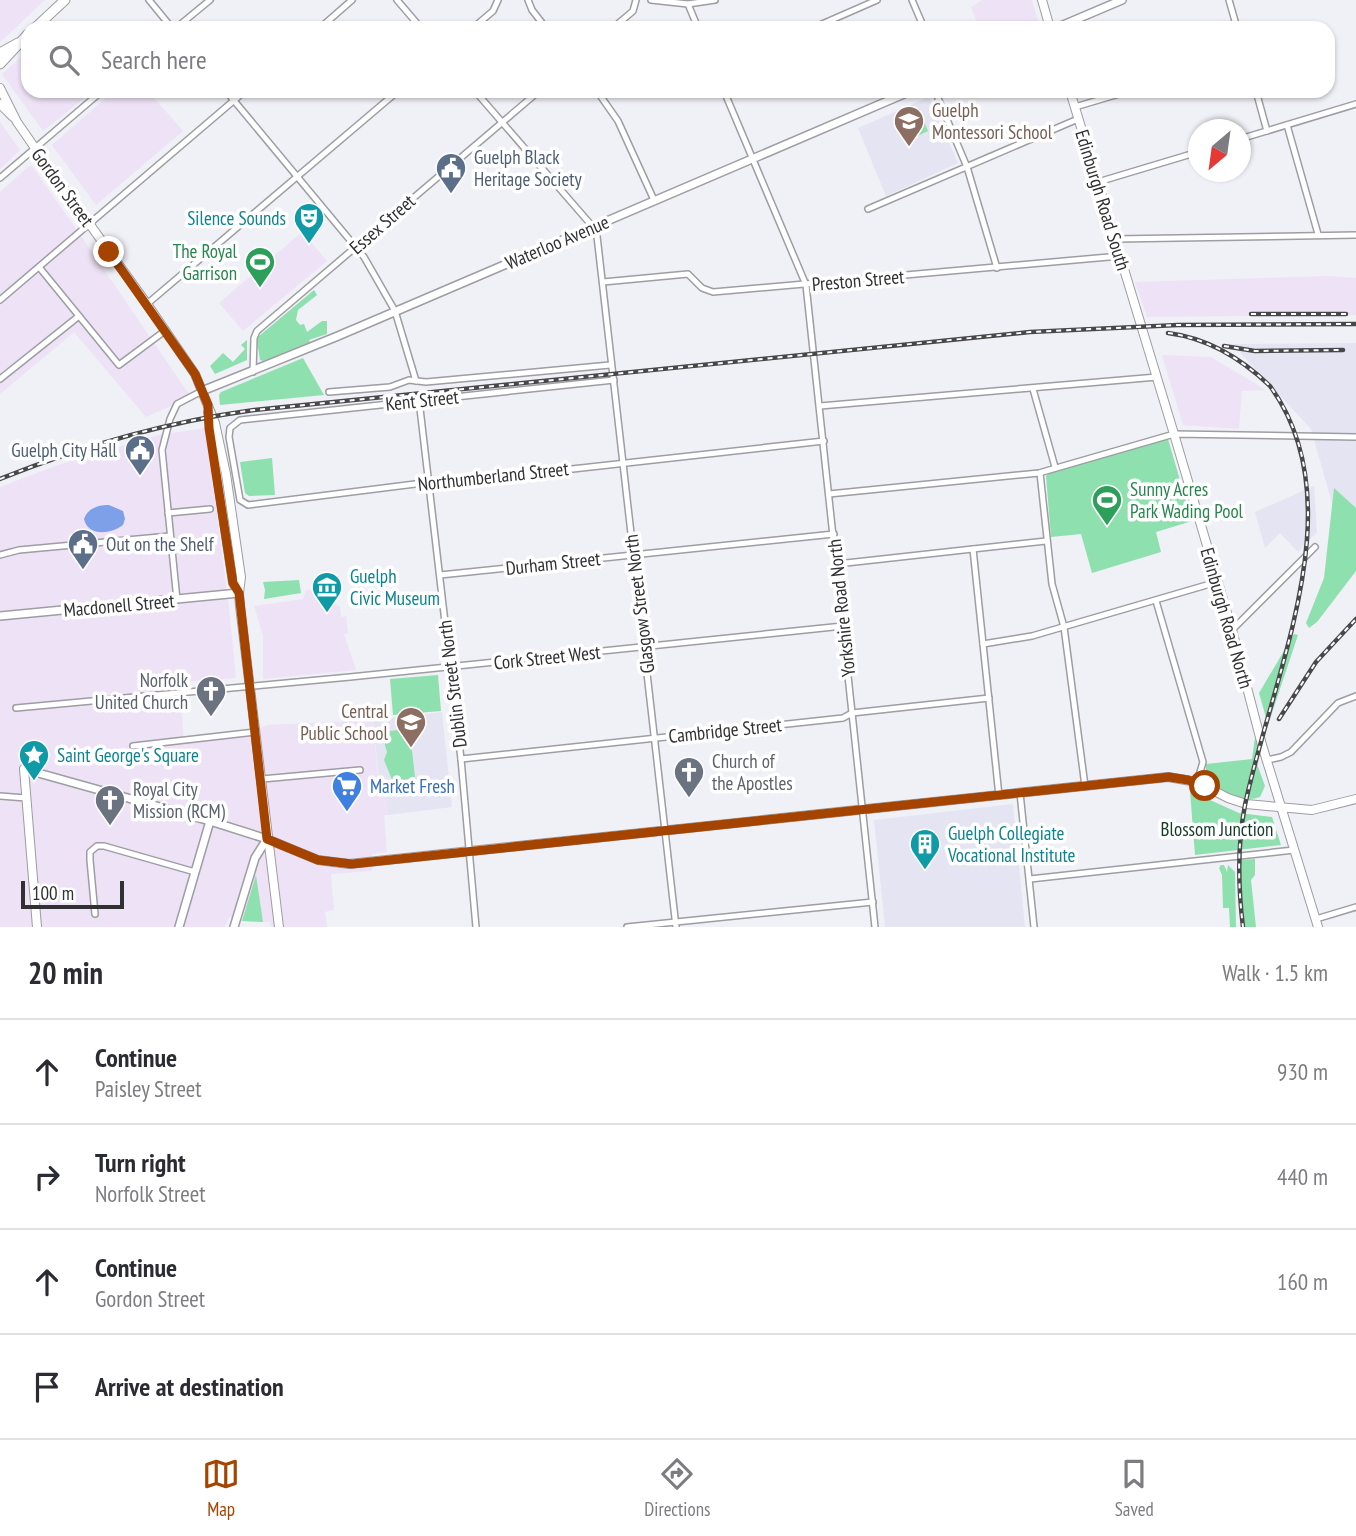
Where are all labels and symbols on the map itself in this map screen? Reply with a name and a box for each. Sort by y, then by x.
place label: Guelph Montessori School [932,98,1053,144]
school or university icon: Guelph Montessori School [892,104,926,148]
north arrow [1188,119,1251,182]
street label: Edinburgh Road South [1070,127,1136,273]
street label: Gordon Street [27,143,100,231]
place label: Guelph Black Heritage Society [474,145,582,191]
public building icon: Guelph Black Heritage Society [434,151,468,195]
street label: Essex Street [344,188,420,259]
theatre icon: Silence Sounds [292,201,326,245]
place label: Silence Sounds [187,206,286,230]
street label: Waterloo Avenue [502,209,613,275]
route end [93,236,124,267]
place label: The Royal Garrison [173,239,238,285]
sports icon: The Royal Garrison [243,245,277,289]
street label: Preston Street [811,264,906,296]
street label: Kent Street [384,384,461,416]
public building icon: Guelph City Hall [123,433,157,477]
place label: Guelph City Hall [11,438,118,462]
street label: Northumberland Street [416,456,570,496]
place label: Sunny Acres Park Wading Pool [1130,477,1244,523]
sports icon: Sunny Acres Park Wading Pool [1090,483,1124,527]
public building icon: Out on the Shelf [66,527,100,571]
place label: Out on the Shelf [106,532,215,556]
street label: Glasgow Street North [619,533,659,675]
street label: Yorkshire Road North [822,538,860,678]
street label: Edinburgh Road North [1195,545,1259,691]
street label: Durham Street [504,546,602,580]
place label: Guelph Civic Museum [350,564,440,610]
museum icon: Guelph Civic Museum [310,570,344,614]
street label: Macdonell Street [63,588,176,622]
street label: Dublin Street North [432,619,472,749]
street label: Cork Street West [492,639,602,675]
place label: Norfolk United Church [95,668,189,714]
church icon: Norfolk United Church [194,674,228,718]
place label: Central Public School [300,699,389,745]
school or university icon: Central Public School [394,705,428,749]
street label: Cambridge Street [667,712,784,748]
place icon: Saint George's Square [17,738,51,782]
place label: Saint George's Square [57,743,199,767]
place label: Church of the Apostles [712,749,793,795]
church icon: Church of the Apostles [672,755,706,799]
supermarket icon: Market Fresh [330,769,364,813]
route start [1189,770,1220,801]
place label: Market Fresh [370,774,455,798]
place label: Royal City Mission (RCM) [133,777,226,823]
church icon: Royal City Mission (RCM) [93,783,127,827]
park label: Blossom Junction [1161,817,1273,841]
place label: Guelph Collegiate Vocational Institute [947,821,1075,867]
building icon: Guelph Collegiate Vocational Institute [908,827,942,871]
scale bar [21,878,124,910]

